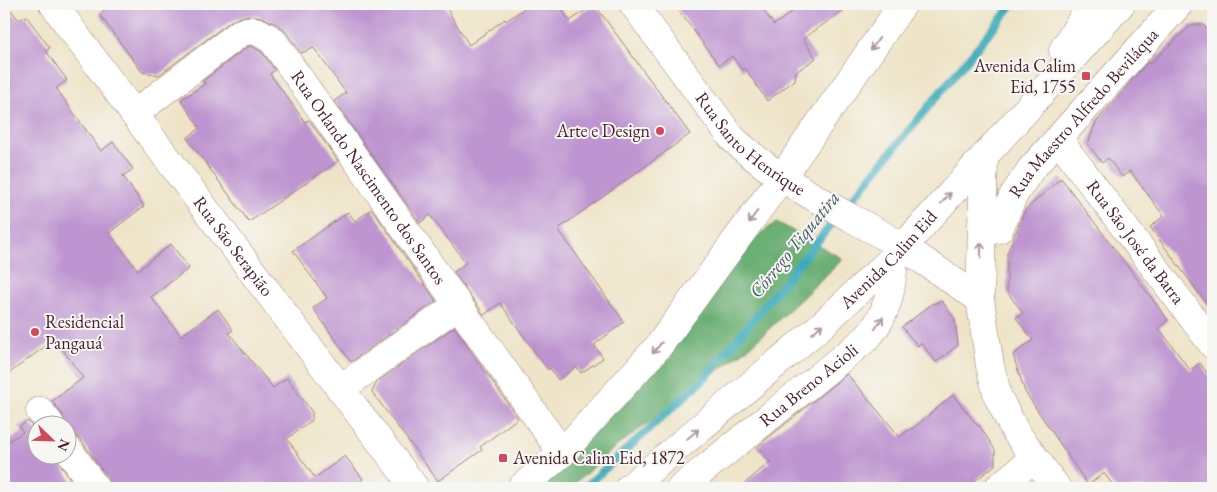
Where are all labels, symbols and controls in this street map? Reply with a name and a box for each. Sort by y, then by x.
street label: Rua Maestro Alfredo Beviláqua [1003,22,1164,202]
one-way arrow [870,37,880,51]
place label: Avenida Calim Eid, 1755 [973,54,1076,98]
street label: Rua Orlando Nascimento dos Santos [286,66,452,289]
marker: Avenida Calim Eid, 1755 [1080,70,1092,82]
street label: Rua Santo Henrique [691,87,810,200]
place label: Arte e Design [555,119,650,142]
marker: Arte e Design [654,125,666,137]
street label: Rua São José da Barra [1082,175,1191,309]
water label: Córrego Tiquatira [744,186,846,304]
street label: Rua São Serapião [189,191,279,301]
one-way arrow [940,192,952,205]
street label: Avenida Calim Eid [834,204,942,314]
one-way arrow [748,210,758,224]
one-way arrow [976,242,986,258]
place label: Residencial Pangauá [45,310,124,354]
one-way arrow [874,316,884,330]
one-way arrow [810,324,823,335]
marker: Residencial Pangauá [29,326,41,338]
street label: Rua Breno Acioli [754,338,863,431]
one-way arrow [651,341,662,354]
north arrow [28,414,78,464]
one-way arrow [686,429,699,440]
text: N [53,436,74,454]
place label: Avenida Calim Eid, 1872 [512,446,685,469]
marker: Avenida Calim Eid, 1872 [497,452,509,464]

